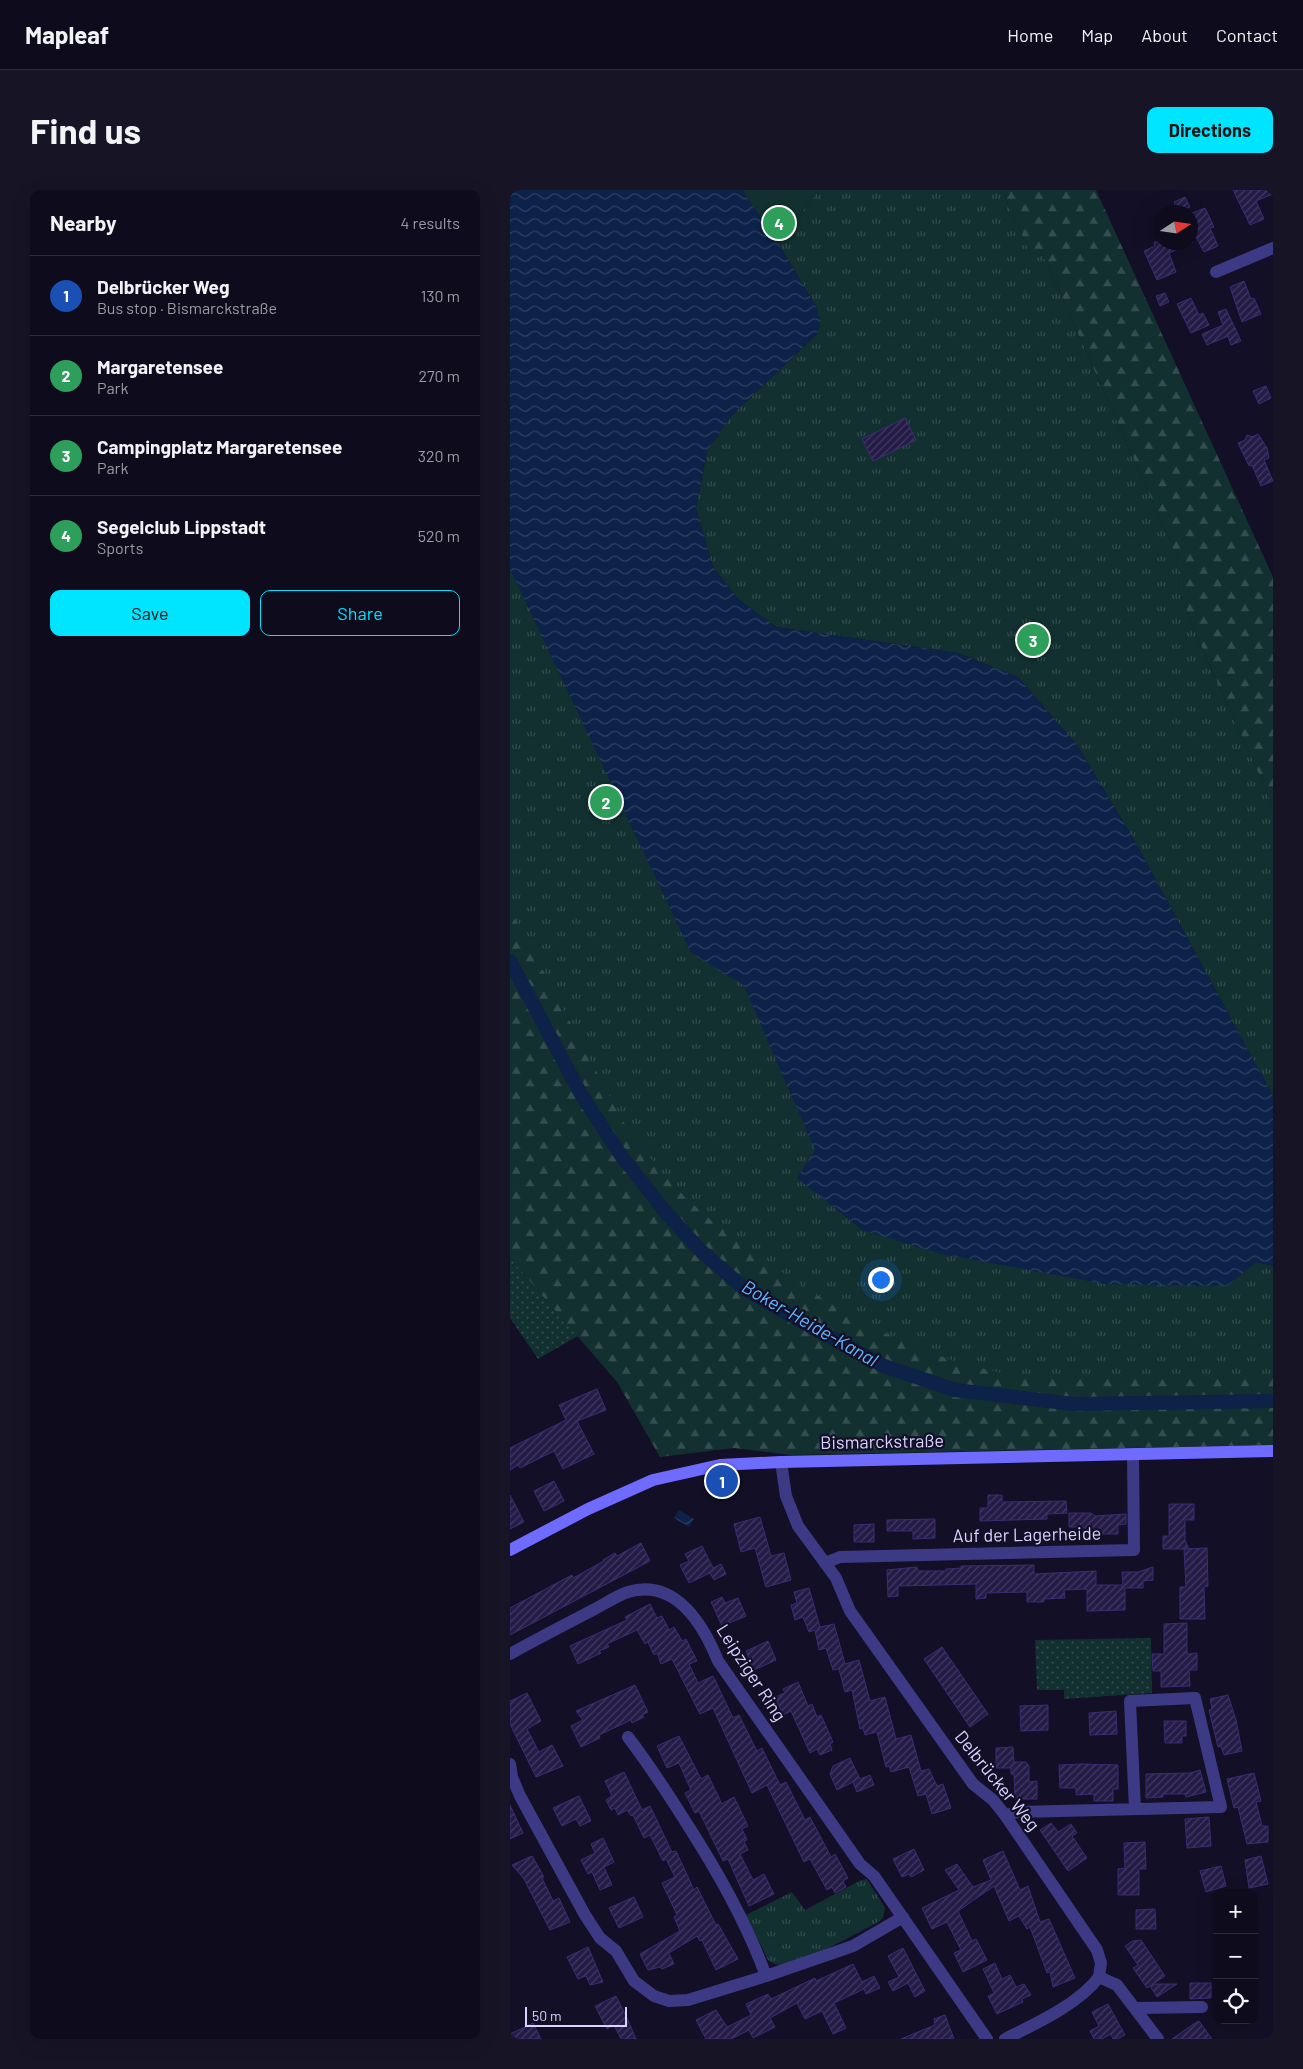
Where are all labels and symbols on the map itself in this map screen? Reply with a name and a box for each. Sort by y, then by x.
pin: 4 [763,204,795,242]
north arrow [1153,205,1198,250]
pin: 3 [1017,621,1049,659]
pin: 2 [590,783,622,821]
your location [868,1267,894,1293]
water label: Boker-Heide-Kanal [738,1274,883,1371]
street label: Bismarckstraße [820,1429,944,1453]
pin: 1 [706,1462,738,1500]
street label: Auf der Lagerheide [953,1522,1101,1546]
street label: Leipziger Ring [712,1620,791,1725]
street label: Delbrücker Weg [951,1726,1045,1835]
scale bar [525,2004,628,2027]

